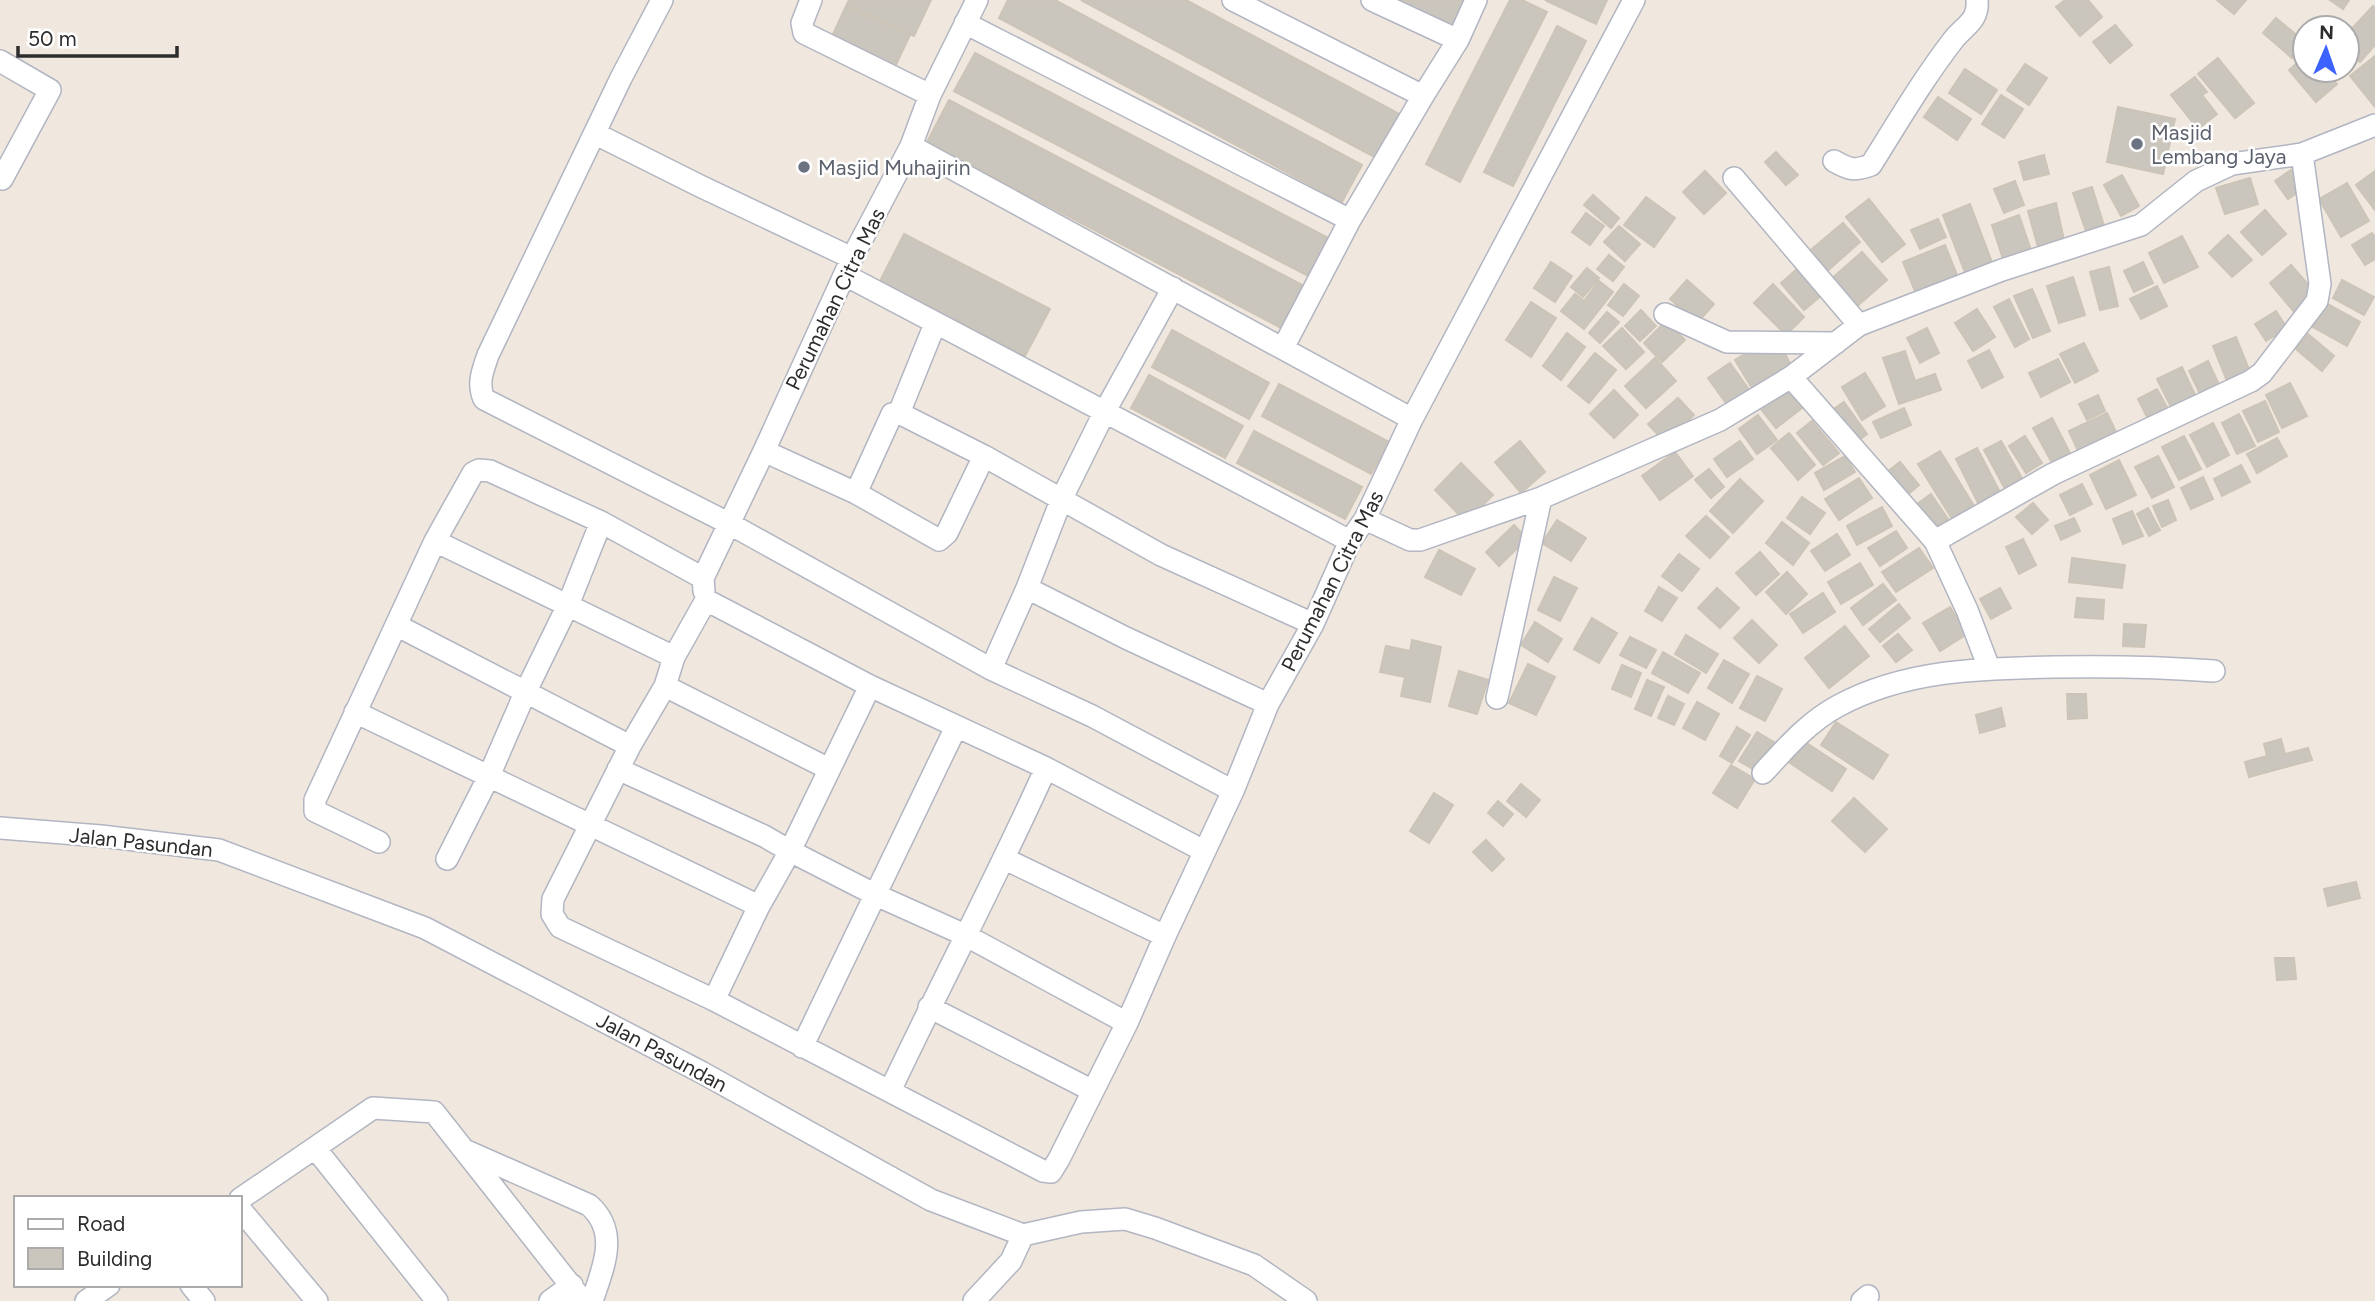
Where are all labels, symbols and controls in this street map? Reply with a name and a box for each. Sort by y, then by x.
scale bar [18,14,177,58]
north arrow [2291,14,2361,84]
text: N [2319,21,2334,44]
text: 50 m [28,26,77,51]
place label: Masjid Lembang Jaya [2151,120,2286,169]
marker: Masjid Lembang Jaya [2129,136,2145,152]
place label: Masjid Muhajirin [818,155,970,180]
marker: Masjid Muhajirin [796,159,812,175]
street label: Perumahan Citra Mas [780,204,890,394]
street label: Perumahan Citra Mas [1276,487,1388,675]
street label: Jalan Pasundan [68,822,214,862]
street label: Jalan Pasundan [592,1007,732,1097]
legend [14,1196,242,1287]
text: Road [77,1211,125,1236]
text: Building [77,1246,152,1271]

